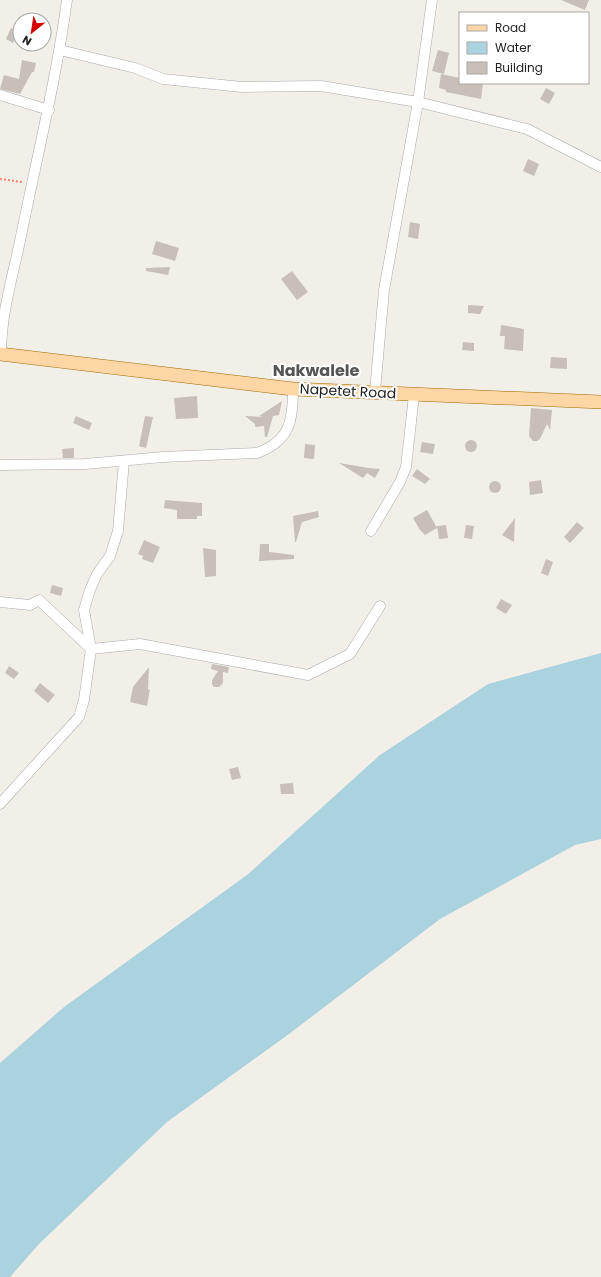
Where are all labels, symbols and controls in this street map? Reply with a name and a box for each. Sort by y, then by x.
north arrow [12,12,52,52]
legend [459,12,589,84]
text: Road [495,19,526,36]
text: N [19,32,35,50]
text: Water [495,39,532,56]
text: Building [495,59,543,76]
district label: Nakwalele [273,359,359,382]
street label: Napetet Road [299,378,397,404]

